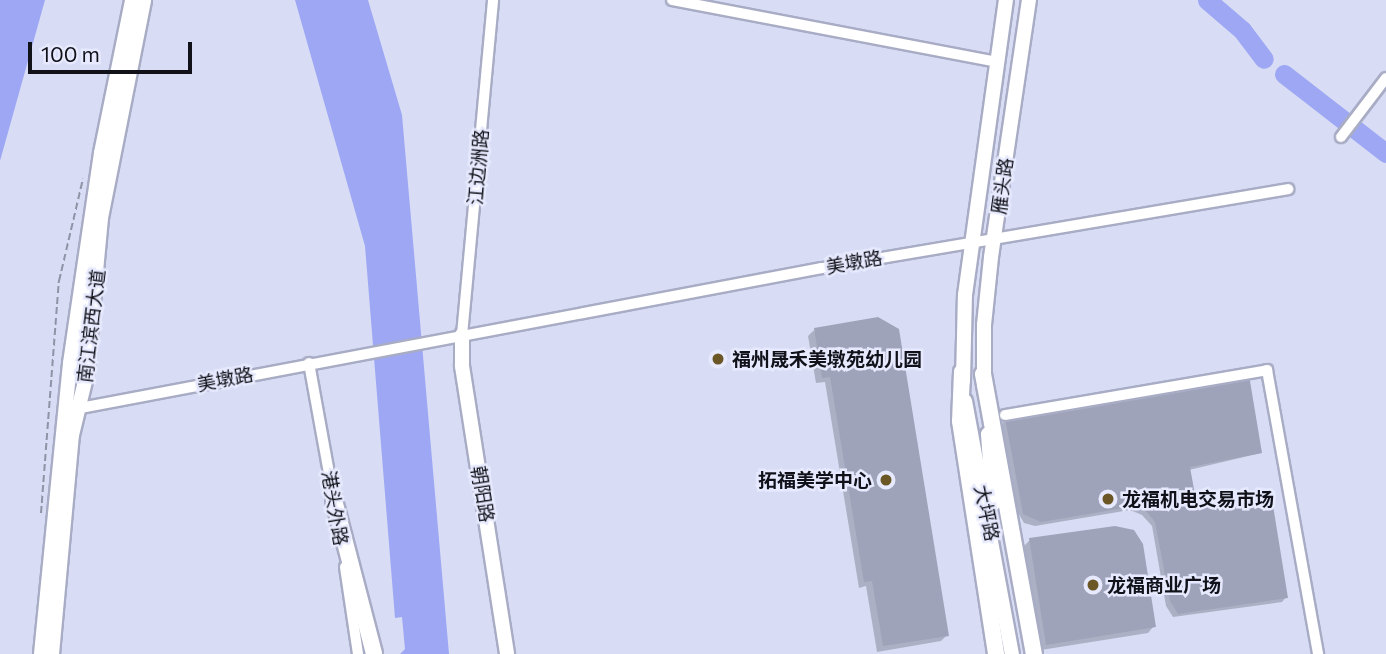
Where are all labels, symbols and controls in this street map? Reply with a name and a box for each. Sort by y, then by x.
scale bar [32,28,196,72]
text: 100 m [41,41,100,66]
street label: 江边洲路 [463,128,493,206]
street label: 雁头路 [987,156,1017,216]
street label: 美墩路 [824,246,884,278]
street label: 南江滨西大道 [73,268,109,384]
place label: 福州晟禾美墩苑幼儿园 [732,348,922,370]
marker: 福州晟禾美墩苑幼儿园 [710,351,726,367]
street label: 美墩路 [195,362,255,396]
street label: 朝阳路 [467,464,499,524]
street label: 港头外路 [317,469,353,547]
place label: 拓福美学中心 [758,469,872,491]
marker: 拓福美学中心 [878,472,894,488]
street label: 大坪路 [970,483,1004,543]
place label: 龙福机电交易市场 [1122,488,1274,510]
marker: 龙福机电交易市场 [1100,491,1116,507]
place label: 龙福商业广场 [1107,574,1221,596]
marker: 龙福商业广场 [1085,577,1101,593]

